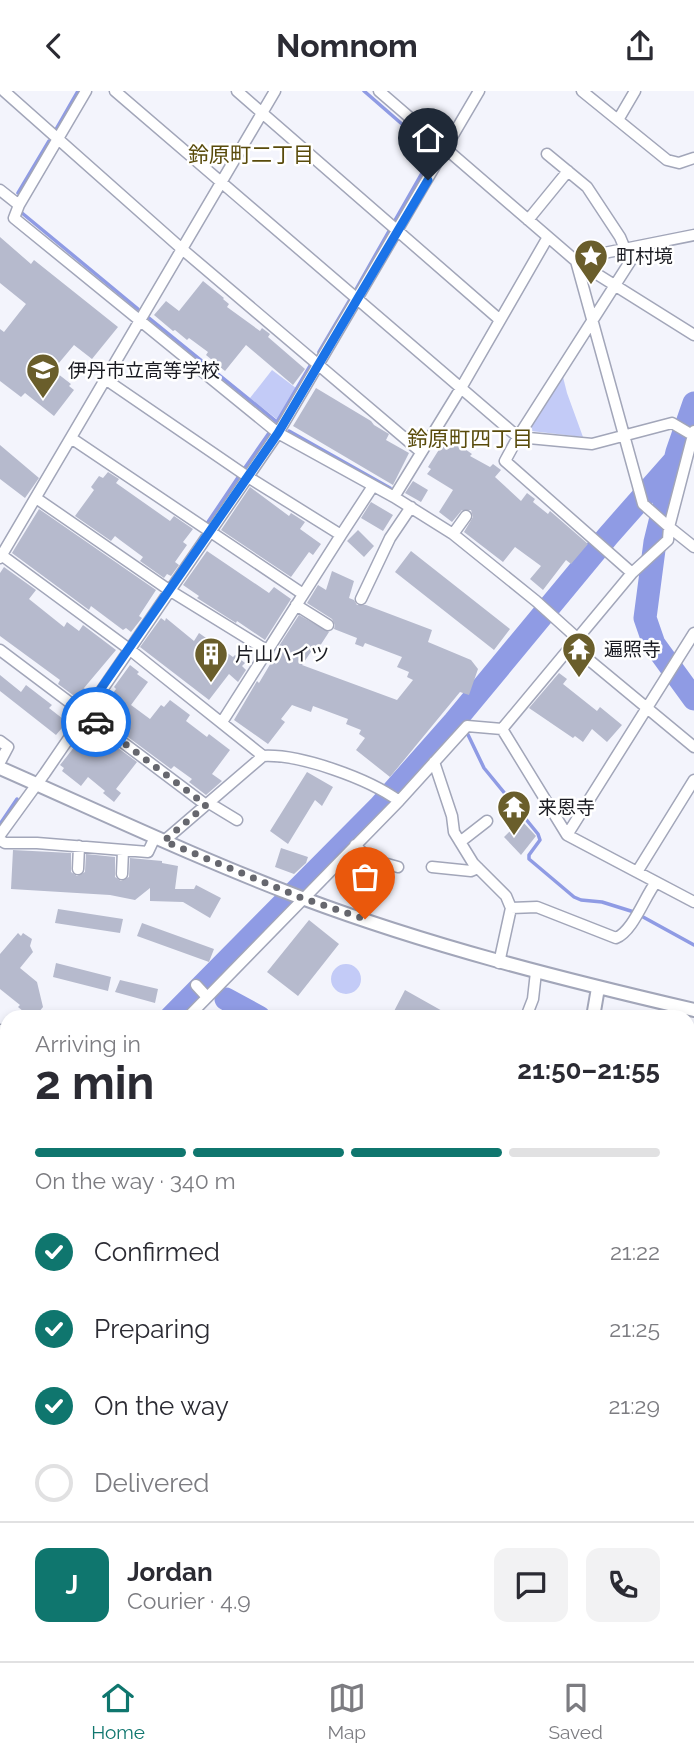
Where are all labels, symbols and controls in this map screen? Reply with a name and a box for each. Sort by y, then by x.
icon: back [35,27,73,65]
text: Nomnom [276,27,418,64]
icon: share [621,27,659,65]
pin [398,108,458,180]
icon: home [409,119,447,157]
district label: 鈴原町二丁目 [188,142,314,167]
place icon: 町村境 [572,237,610,286]
place label: 町村境 [616,245,673,267]
school or university icon: 伊丹市立高等学校 [24,351,62,400]
place label: 伊丹市立高等学校 [68,359,220,381]
district label: 鈴原町四丁目 [407,426,533,451]
temple icon: 遍照寺 [560,630,598,679]
building icon: 片山ハイツ [192,635,230,684]
place label: 遍照寺 [604,638,661,660]
place label: 片山ハイツ [235,643,330,665]
courier [61,687,131,757]
icon: car [77,703,115,741]
temple icon: 来恩寺 [495,788,533,837]
place label: 来恩寺 [538,796,595,818]
pin [335,847,395,919]
icon: bag [346,858,384,896]
text: Arriving in [35,1030,141,1057]
text: 21:50–21:55 [517,1055,660,1085]
text: 2 min [35,1056,154,1110]
text: On the way · 340 m [35,1167,236,1194]
icon: check [35,1233,73,1271]
text: Confirmed [94,1237,220,1267]
text: 21:22 [610,1238,660,1265]
icon: check [35,1310,73,1348]
text: Preparing [94,1314,210,1344]
text: 21:25 [609,1315,660,1342]
icon: check [35,1387,73,1425]
text: On the way [94,1391,229,1421]
text: 21:29 [608,1392,660,1419]
text: Delivered [94,1468,209,1498]
button: chat [494,1548,568,1622]
button: phone [586,1548,660,1622]
text: Jordan [127,1557,213,1587]
text: J [66,1570,78,1600]
text: Courier · 4.9 [127,1587,251,1614]
tab: Home [91,1679,145,1743]
tab: Map [327,1679,366,1743]
tab: Saved [548,1679,603,1743]

